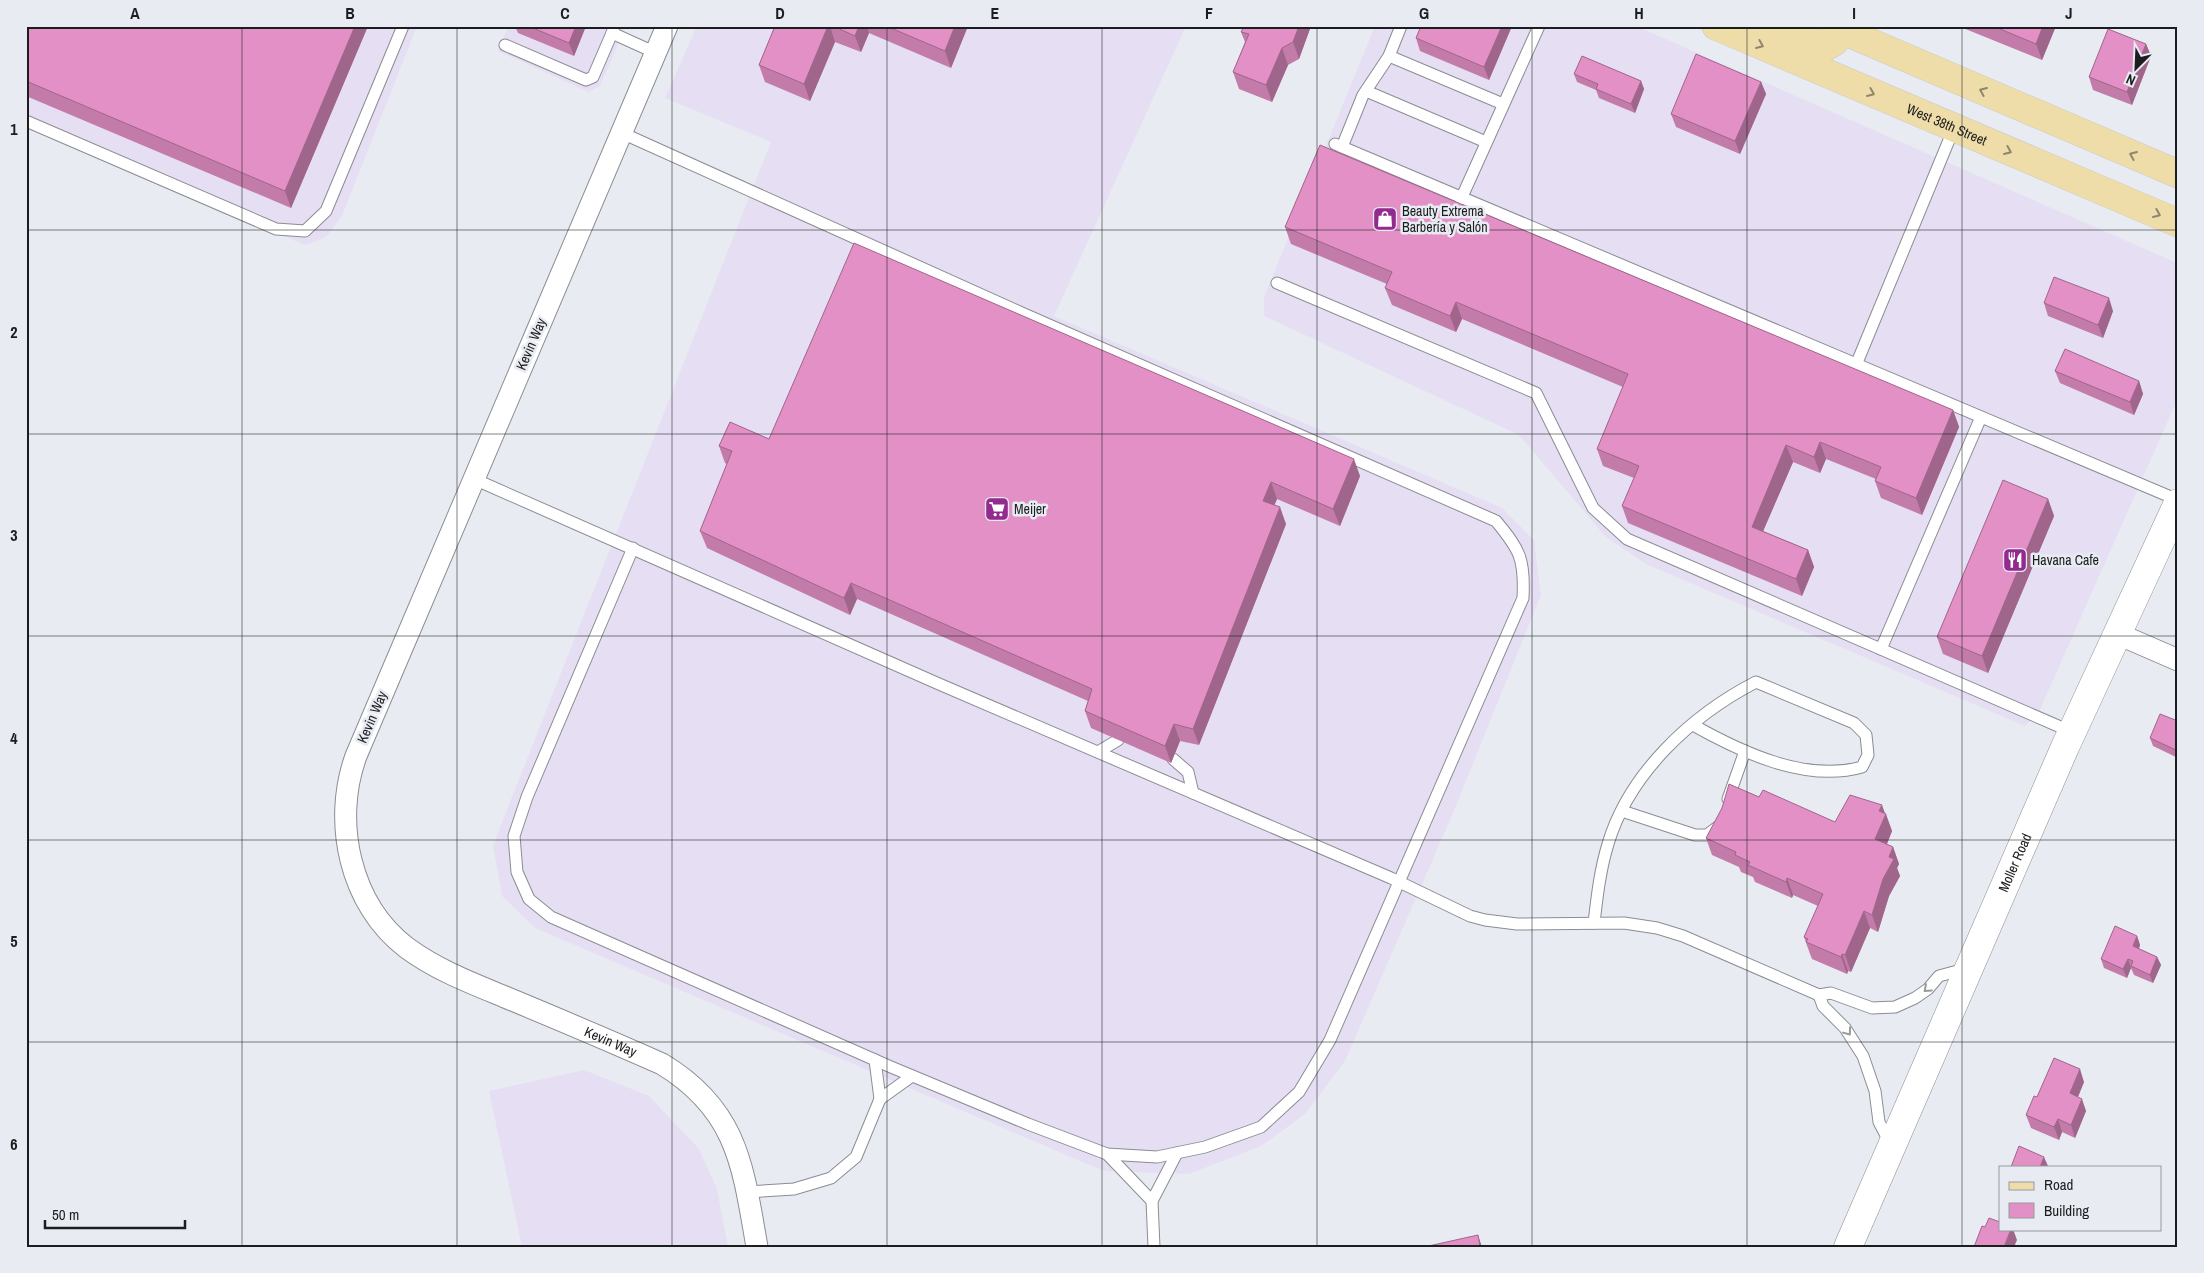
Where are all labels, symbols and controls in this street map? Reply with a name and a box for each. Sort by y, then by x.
text: A [130,2,140,24]
text: B [345,2,355,24]
text: C [560,2,570,24]
text: D [775,2,785,24]
text: E [991,2,1000,24]
text: F [1205,2,1213,24]
text: G [1419,2,1429,24]
text: H [1634,2,1644,24]
text: I [1852,2,1856,24]
text: J [2065,2,2073,24]
one-way arrow [1755,39,1764,50]
north arrow [2112,42,2162,92]
text: N [2123,70,2138,90]
one-way arrow [1866,86,1875,97]
one-way arrow [1979,86,1988,97]
street label: West 38th Street [1904,99,1990,149]
text: 1 [10,118,18,140]
one-way arrow [2003,144,2012,155]
one-way arrow [2129,150,2138,161]
place label: Beauty Extrema Barbería y Salón [1402,202,1488,236]
shop icon: Beauty Extrema Barbería y Salón [1372,206,1398,232]
one-way arrow [2152,208,2161,219]
street label: Kevin Way [512,315,550,373]
text: 2 [10,321,18,343]
supermarket icon: Meijer [984,496,1010,522]
place label: Meijer [1014,500,1046,518]
text: 3 [10,524,18,546]
restaurant icon: Havana Cafe [2002,547,2028,573]
place label: Havana Cafe [2032,551,2099,569]
street label: Kevin Way [353,688,391,746]
text: 4 [10,727,18,749]
street label: Moller Road [1994,831,2035,895]
text: 5 [10,930,18,952]
one-way arrow [1923,983,1932,992]
street label: Kevin Way [582,1022,640,1061]
one-way arrow [1843,1026,1851,1035]
text: 6 [10,1133,18,1155]
legend [1999,1166,2162,1230]
text: Road [2044,1174,2073,1195]
scale bar [45,1198,185,1230]
text: Building [2044,1200,2089,1221]
text: 50 m [52,1204,79,1225]

